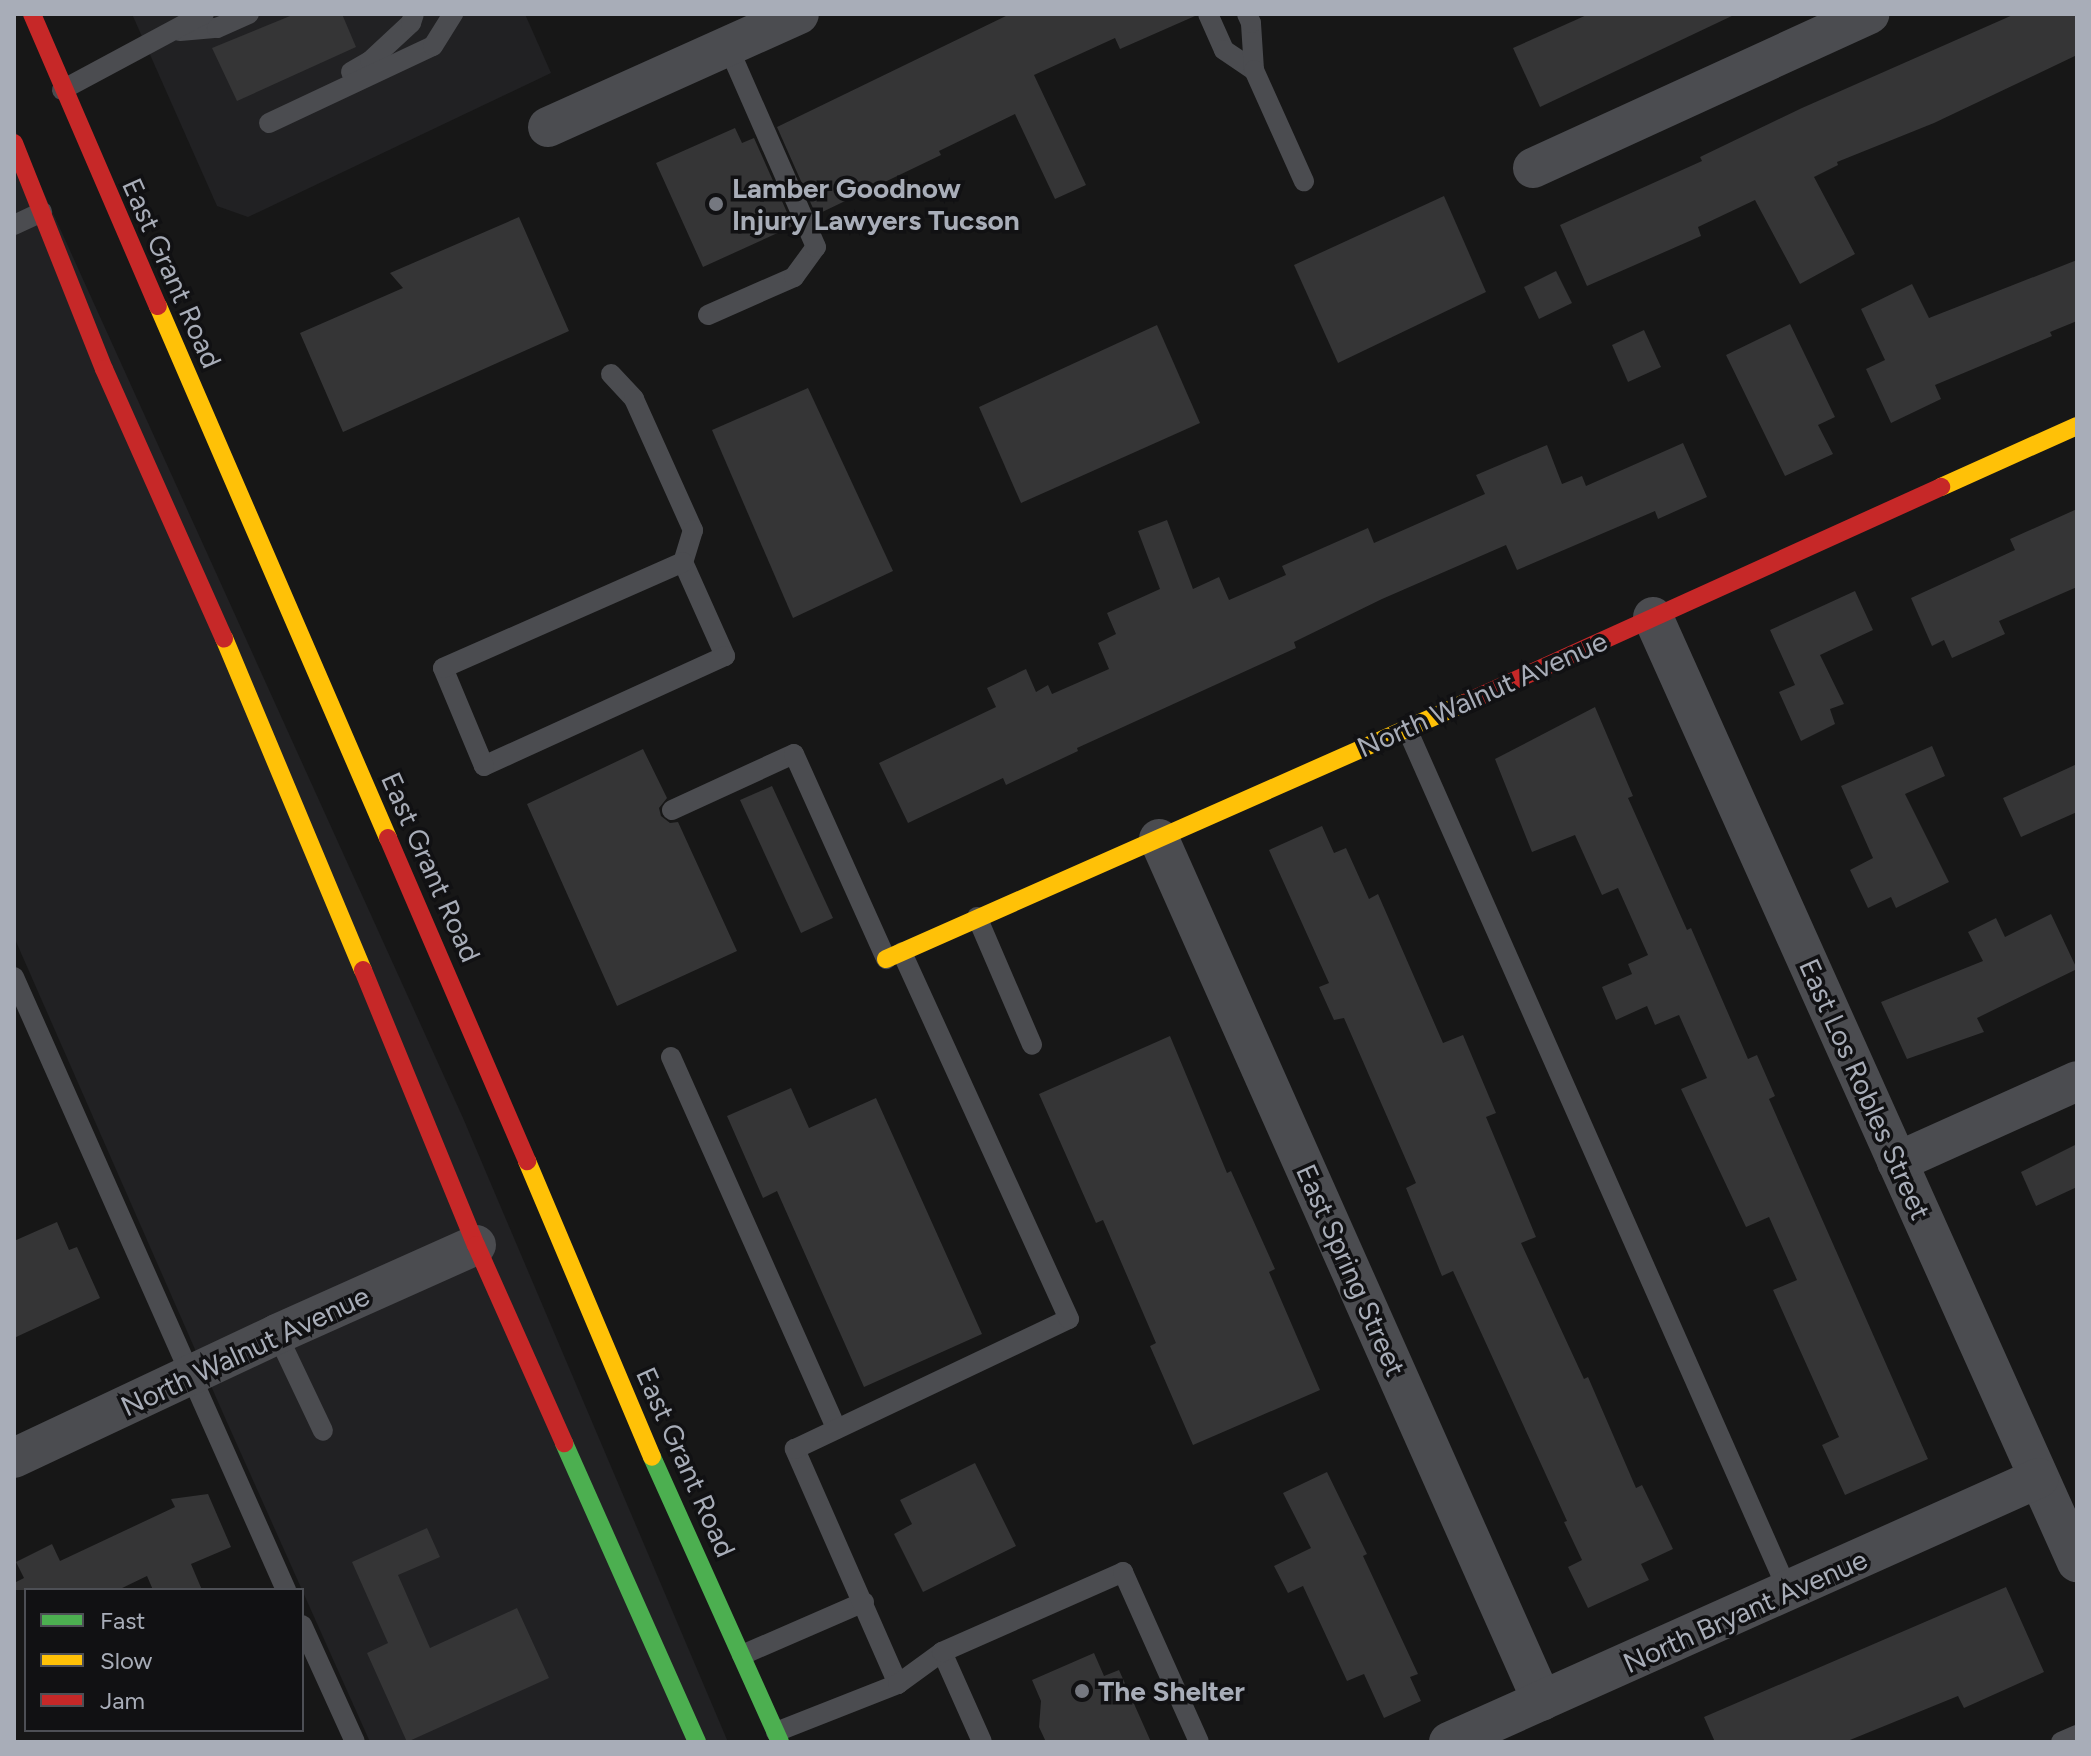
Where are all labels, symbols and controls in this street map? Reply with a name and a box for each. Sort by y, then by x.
place label: Lamber Goodnow Injury Lawyers Tucson [732,171,1020,237]
street label: East Grant Road [115,173,229,373]
marker: Lamber Goodnow Injury Lawyers Tucson [707,195,725,213]
street label: North Walnut Avenue [1352,624,1612,764]
street label: East Grant Road [374,767,488,967]
street label: East Los Robles Street [1792,953,1938,1225]
street label: East Spring Street [1289,1159,1413,1381]
street label: North Walnut Avenue [115,1279,375,1423]
street label: East Grant Road [629,1362,743,1562]
street label: North Bryant Avenue [1618,1542,1872,1680]
legend [24,1588,304,1732]
text: Fast [100,1606,145,1635]
text: Slow [100,1646,152,1675]
place label: The Shelter [1098,1674,1245,1708]
marker: The Shelter [1073,1682,1091,1700]
text: Jam [100,1686,145,1715]

